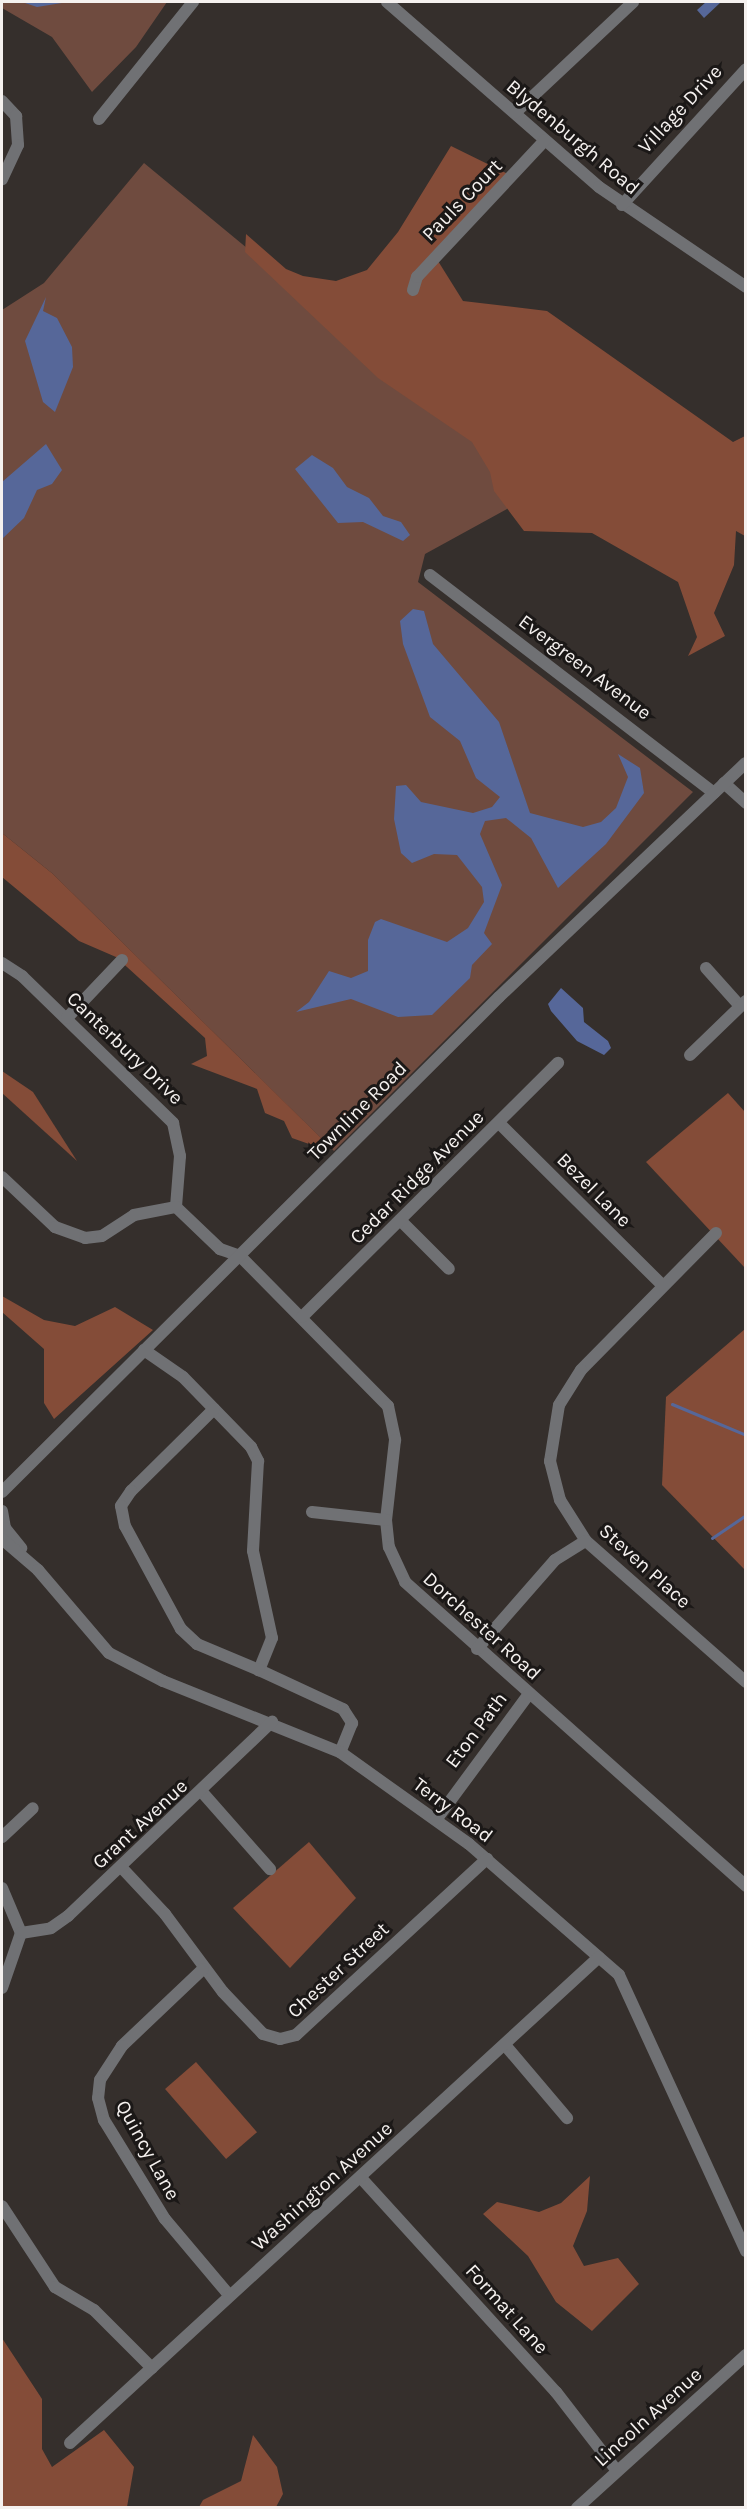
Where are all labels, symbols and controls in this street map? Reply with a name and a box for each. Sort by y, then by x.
street label: Village Drive [633,60,727,158]
street label: Blydenburgh Road [501,74,645,200]
street label: Pauls Court [417,154,507,246]
street label: Evergreen Avenue [514,609,656,725]
street label: Canterbury Drive [62,986,188,1110]
street label: Townline Road [302,1056,412,1166]
street label: Cedar Ridge Avenue [345,1105,489,1249]
street label: Bezel Lane [552,1148,636,1232]
street label: Steven Place [594,1519,696,1613]
street label: Dorchester Road [418,1567,546,1685]
street label: Eton Path [440,1688,512,1772]
street label: Terry Road [409,1772,497,1848]
street label: Grant Avenue [87,1774,193,1874]
street label: Chester Street [282,1917,394,2023]
street label: Quincy Lane [111,2096,185,2204]
street label: Washington Avenue [247,2116,397,2256]
street label: Format Lane [460,2259,554,2359]
street label: Lincoln Avenue [589,2362,707,2472]

